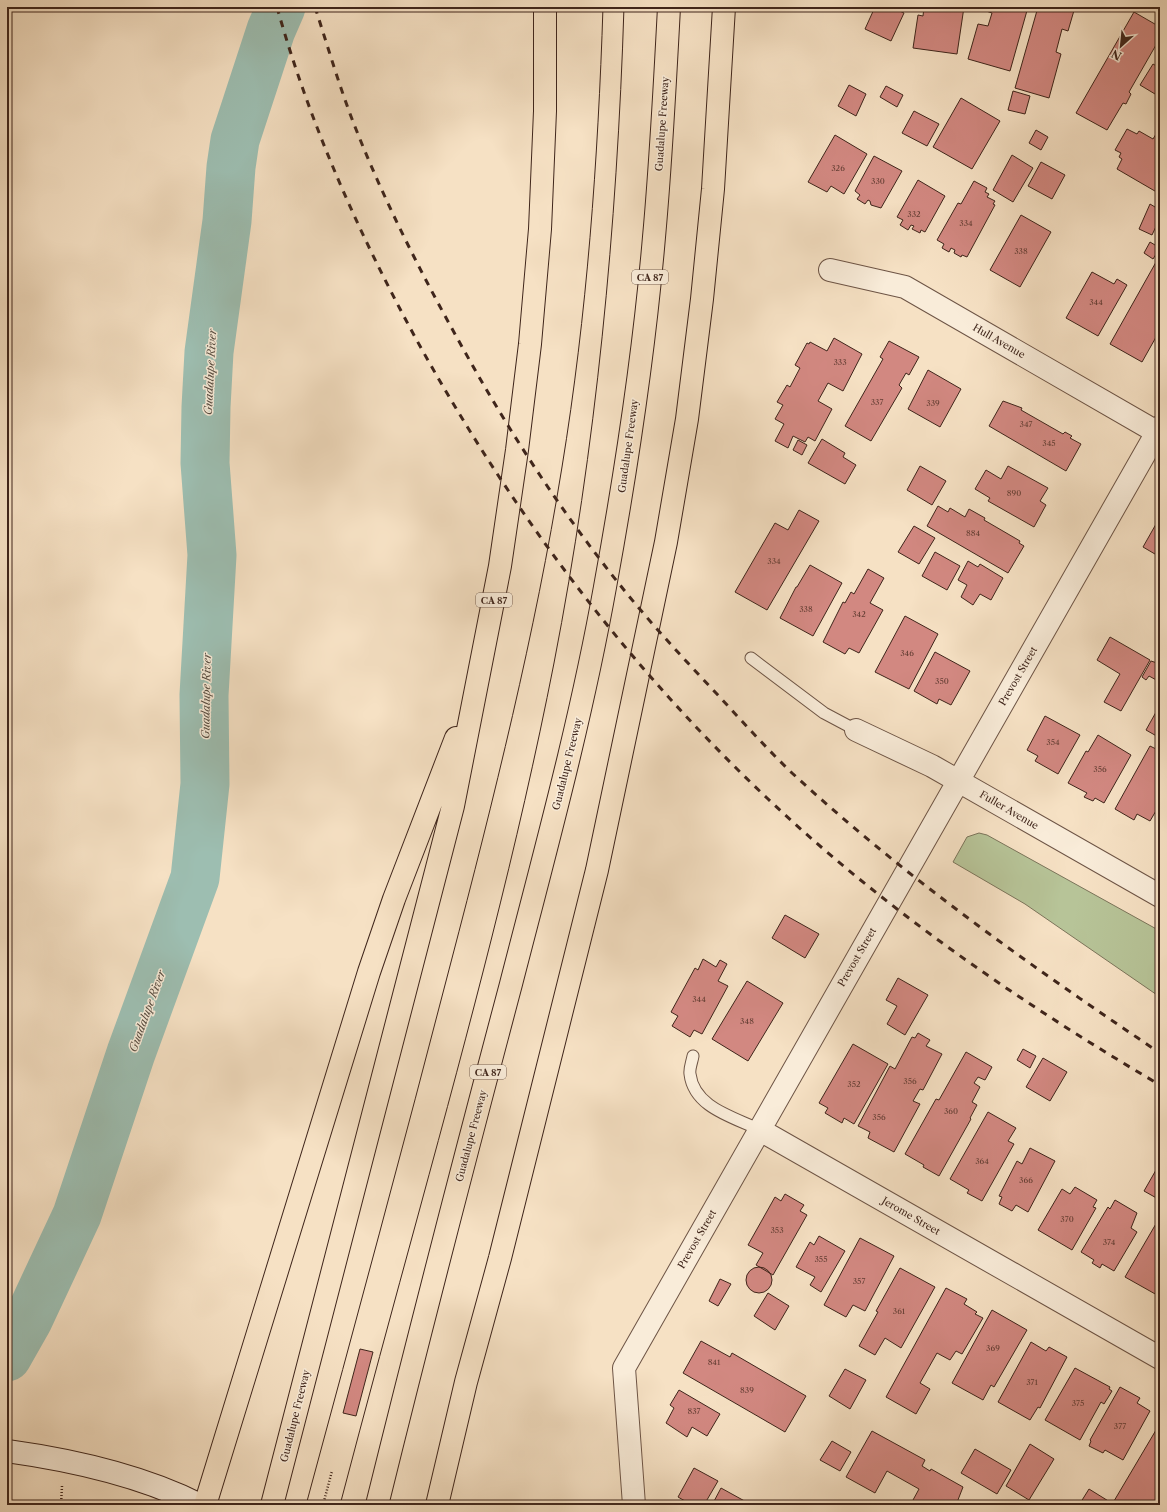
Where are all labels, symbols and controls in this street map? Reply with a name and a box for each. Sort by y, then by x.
north arrow [1101,26,1141,66]
text: N [1109,46,1124,63]
street label: Guadalupe Freeway [652,76,672,172]
house number: 326 [831,163,845,173]
house number: 330 [871,176,885,186]
house number: 332 [907,209,921,219]
house number: 334 [959,218,973,228]
house number: 338 [1014,246,1028,256]
road number: CA 87 [632,270,668,284]
house number: 344 [1089,297,1103,307]
street label: Hull Avenue [970,321,1028,361]
water label: Guadalupe River [201,328,219,415]
house number: 333 [833,357,847,367]
house number: 337 [871,397,883,407]
street label: Guadalupe Freeway [615,398,641,494]
house number: 339 [926,398,940,408]
house number: 347 [1020,419,1033,429]
house number: 345 [1042,438,1056,448]
house number: 890 [1007,488,1021,498]
house number: 884 [966,528,980,538]
house number: 334 [767,556,781,566]
road number: CA 87 [476,593,512,607]
house number: 338 [799,604,813,614]
house number: 342 [852,609,866,619]
street label: Prevost Street [996,644,1040,708]
house number: 346 [900,648,914,658]
water label: Guadalupe River [198,652,214,739]
house number: 350 [935,676,949,686]
street label: Guadalupe Freeway [549,716,585,811]
house number: 354 [1046,737,1060,747]
house number: 356 [1093,764,1107,774]
street label: Fuller Avenue [977,788,1041,832]
street label: Prevost Street [835,925,879,989]
water label: Guadalupe River [126,967,169,1054]
house number: 344 [692,994,706,1004]
house number: 348 [740,1016,754,1026]
road number: CA 87 [470,1065,506,1079]
house number: 356 [903,1076,917,1086]
house number: 352 [847,1079,861,1089]
street label: Guadalupe Freeway [452,1088,490,1183]
house number: 360 [944,1106,958,1116]
house number: 356 [872,1112,886,1122]
house number: 364 [975,1156,989,1166]
house number: 366 [1019,1175,1033,1185]
street label: Jerome Street [878,1193,943,1238]
street label: Prevost Street [675,1207,719,1271]
house number: 370 [1060,1214,1074,1224]
house number: 353 [770,1225,784,1235]
house number: 374 [1103,1237,1116,1247]
house number: 355 [814,1254,828,1264]
house number: 357 [853,1276,865,1286]
house number: 361 [893,1306,906,1316]
house number: 369 [986,1343,1000,1353]
house number: 841 [708,1357,721,1367]
street label: Guadalupe Freeway [277,1368,313,1463]
house number: 371 [1026,1377,1038,1387]
house number: 839 [740,1385,754,1395]
house number: 375 [1072,1398,1084,1408]
house number: 837 [687,1406,701,1416]
house number: 377 [1114,1421,1126,1431]

